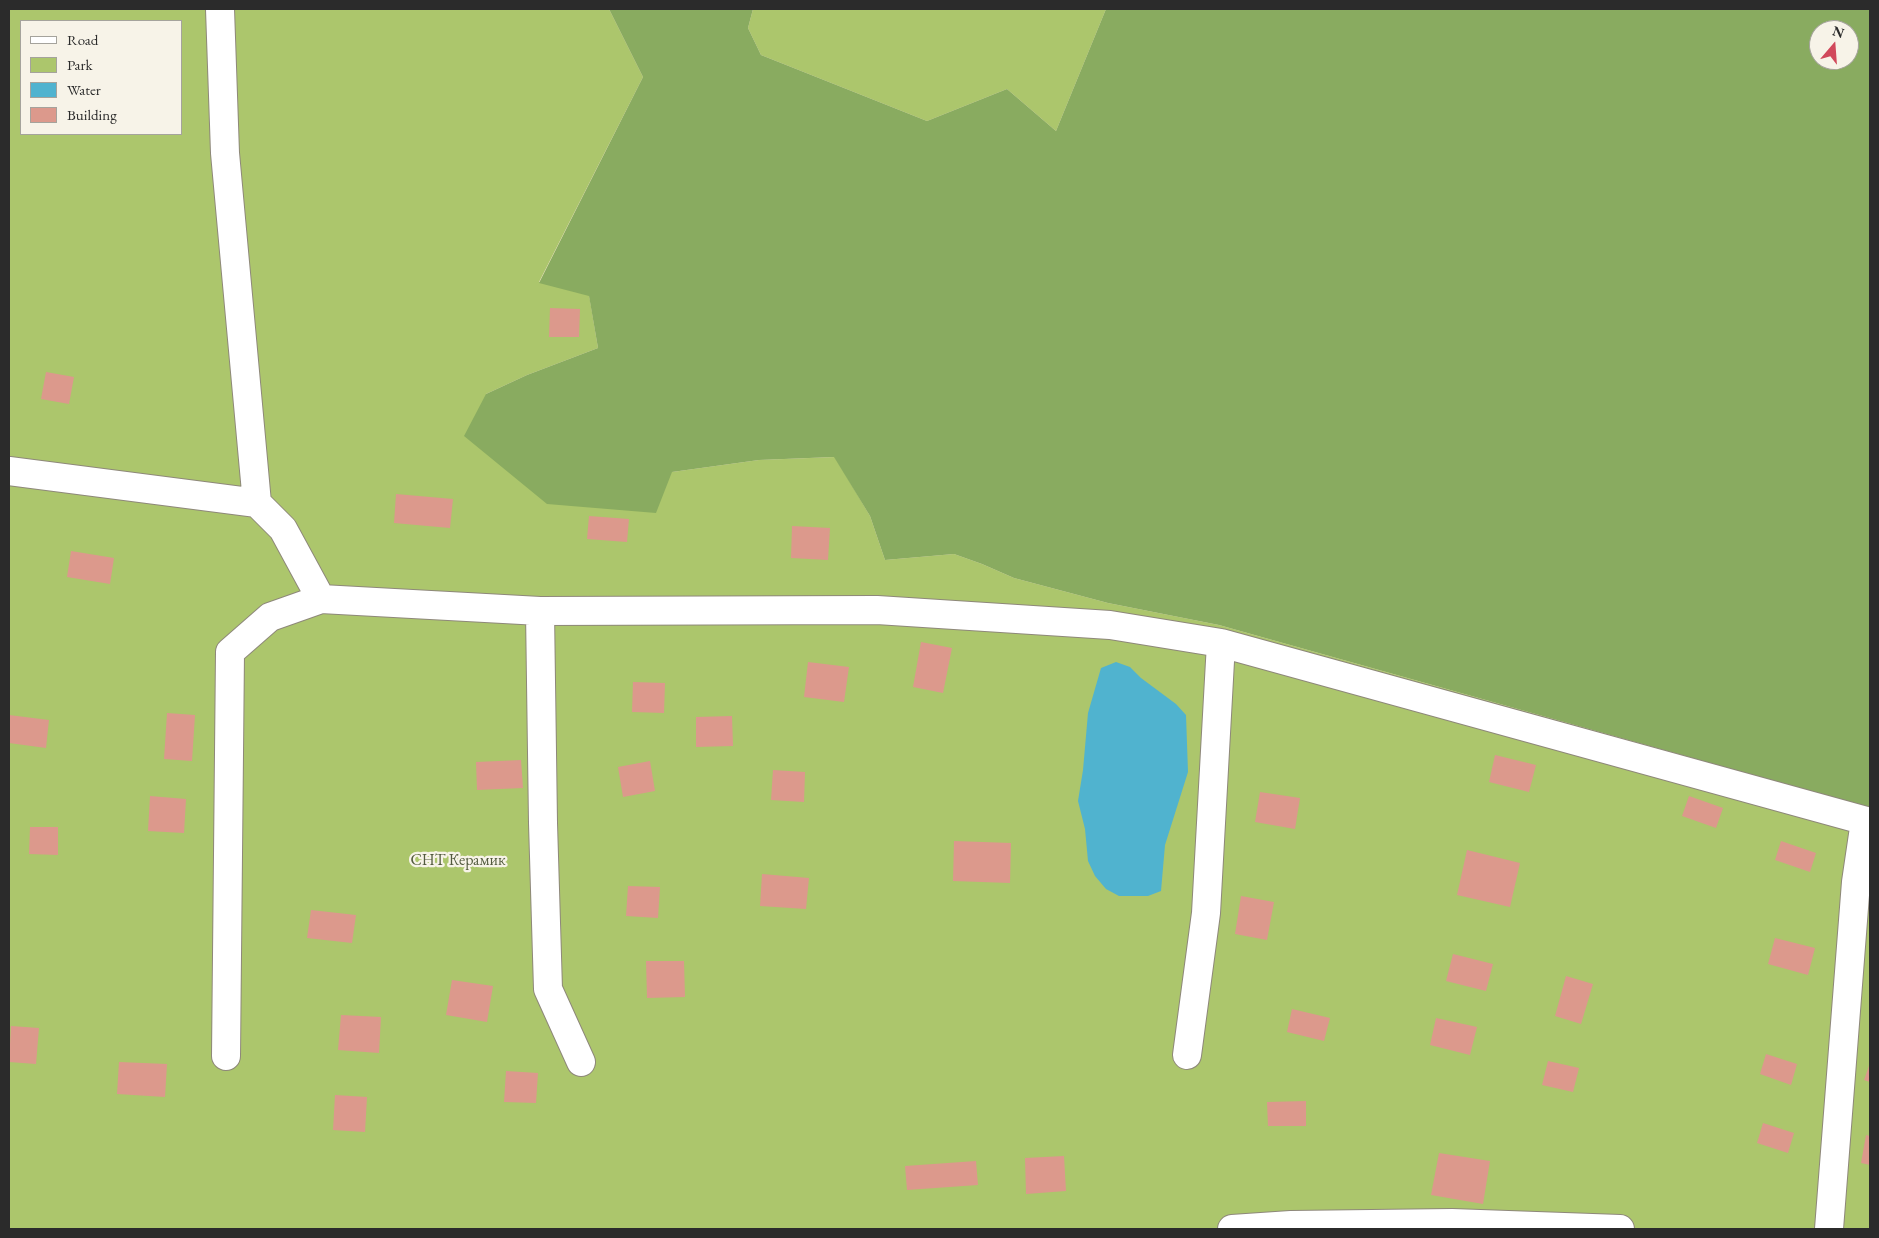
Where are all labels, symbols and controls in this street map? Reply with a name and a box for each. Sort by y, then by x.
legend [20,20,182,135]
north arrow [1809,20,1859,70]
text: N [1830,21,1846,42]
text: Road [67,30,98,49]
text: Park [67,55,93,74]
text: Water [67,80,101,99]
text: Building [67,105,117,124]
park label: СНТ Керамик [410,851,506,871]

